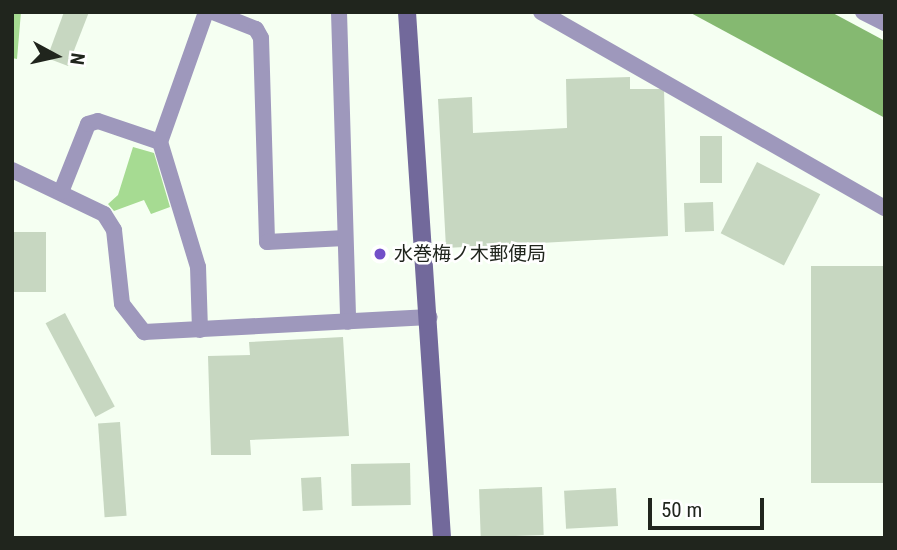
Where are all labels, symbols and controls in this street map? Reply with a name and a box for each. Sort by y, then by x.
north arrow [21,21,91,91]
text: N [65,52,89,66]
place label: 水巻梅ノ木郵便局 [394,243,546,265]
marker: 水巻梅ノ木郵便局 [372,246,388,262]
scale bar [652,484,768,528]
text: 50 m [661,498,702,522]

